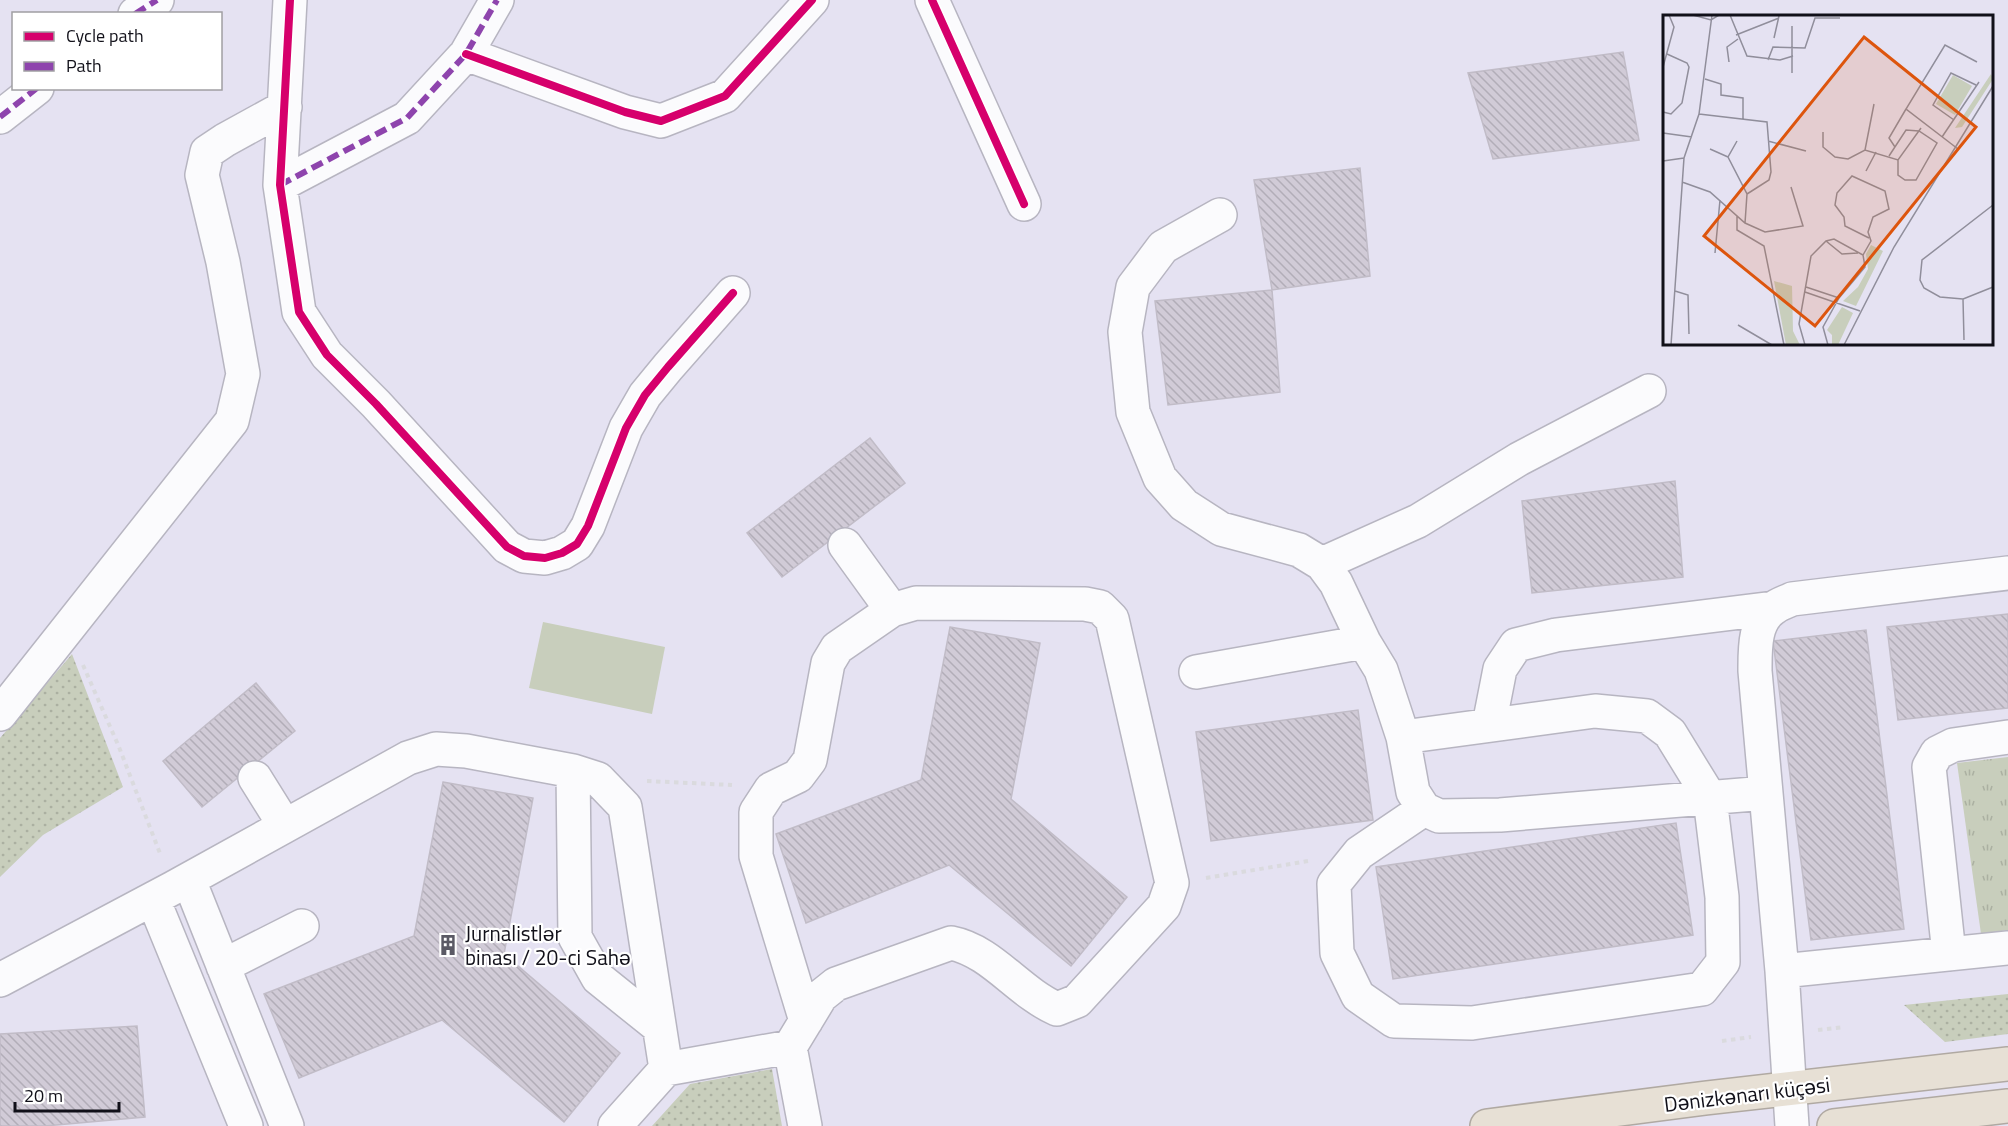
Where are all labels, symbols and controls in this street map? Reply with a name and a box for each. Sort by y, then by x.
legend [12,12,222,90]
inset map [1663,15,1993,345]
text: Cycle path [66,22,144,49]
text: Path [66,52,102,79]
place label: Jurnalistlər binası / 20-ci Sahə [465,917,631,973]
building icon: Jurnalistlər binası / 20-ci Sahə [436,933,460,957]
street label: Dənizkənarı küçəsi [1662,1068,1832,1120]
scale bar [15,1075,118,1113]
text: 20 m [24,1082,63,1109]

